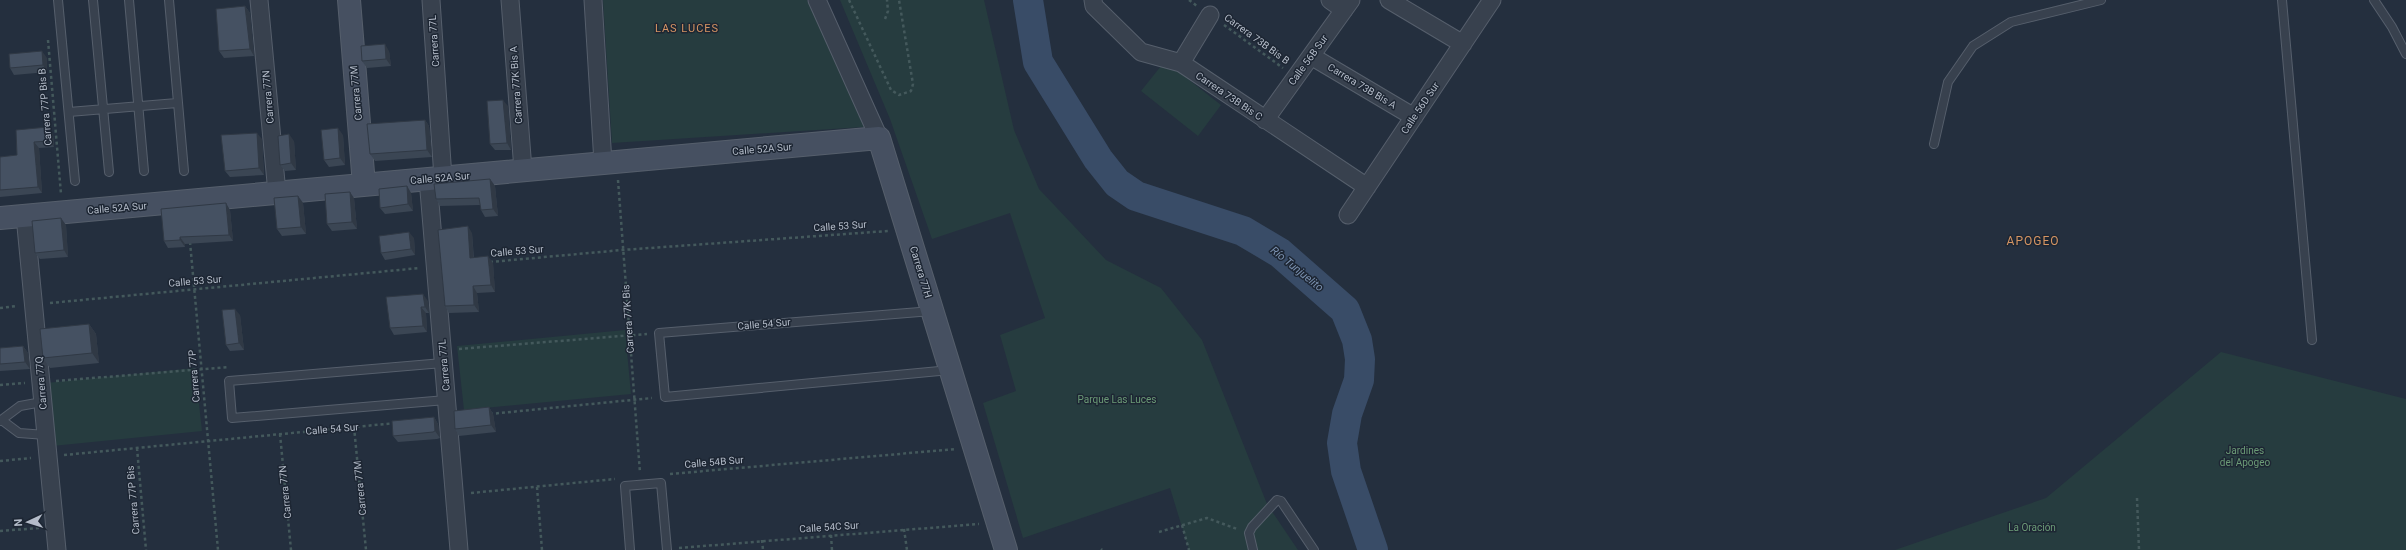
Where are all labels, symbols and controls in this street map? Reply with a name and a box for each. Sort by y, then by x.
street label: Carrera 73B Bis B [1222,12,1292,66]
street label: Carrera 77L [427,14,441,67]
district label: LAS LUCES [655,22,719,35]
street label: Calle 56B Sur [1286,32,1330,87]
street label: Carrera 77K Bis A [508,45,524,124]
street label: Carrera 73B Bis A [1326,61,1399,111]
street label: Carrera 77M [348,65,364,121]
street label: Carrera 77P Bis B [36,68,54,146]
street label: Carrera 77N [260,70,276,124]
street label: Carrera 73B Bis C [1194,70,1265,123]
street label: Calle 56D Sur [1399,80,1442,136]
street label: Calle 52A Sur [732,141,793,157]
street label: Calle 52A Sur [410,170,471,186]
street label: Calle 52A Sur [87,200,148,216]
street label: Calle 53 Sur [813,219,868,233]
district label: APOGEO [2007,234,2059,248]
street label: Calle 53 Sur [490,243,545,259]
water label: Río Tunjuelito [1268,244,1326,294]
street label: Carrera 77H [908,245,934,299]
street label: Calle 53 Sur [168,273,223,289]
street label: Carrera 77K Bis [620,284,636,354]
street label: Calle 54 Sur [737,316,792,332]
street label: Carrera 77L [436,338,452,391]
street label: Carrera 77P [186,349,202,403]
street label: Carrera 77Q [33,356,49,410]
park label: Parque Las Luces [1078,394,1156,405]
street label: Calle 54 Sur [305,421,360,437]
park label: Jardines del Apogeo [2220,445,2270,468]
street label: Calle 54B Sur [684,454,745,470]
street label: Carrera 77M [352,460,368,516]
street label: Carrera 77P Bis [125,465,141,535]
street label: Carrera 77N [277,465,293,519]
north arrow [8,502,48,542]
text: N [12,518,25,527]
street label: Calle 54C Sur [799,519,860,535]
park label: La Oración [2008,522,2056,533]

